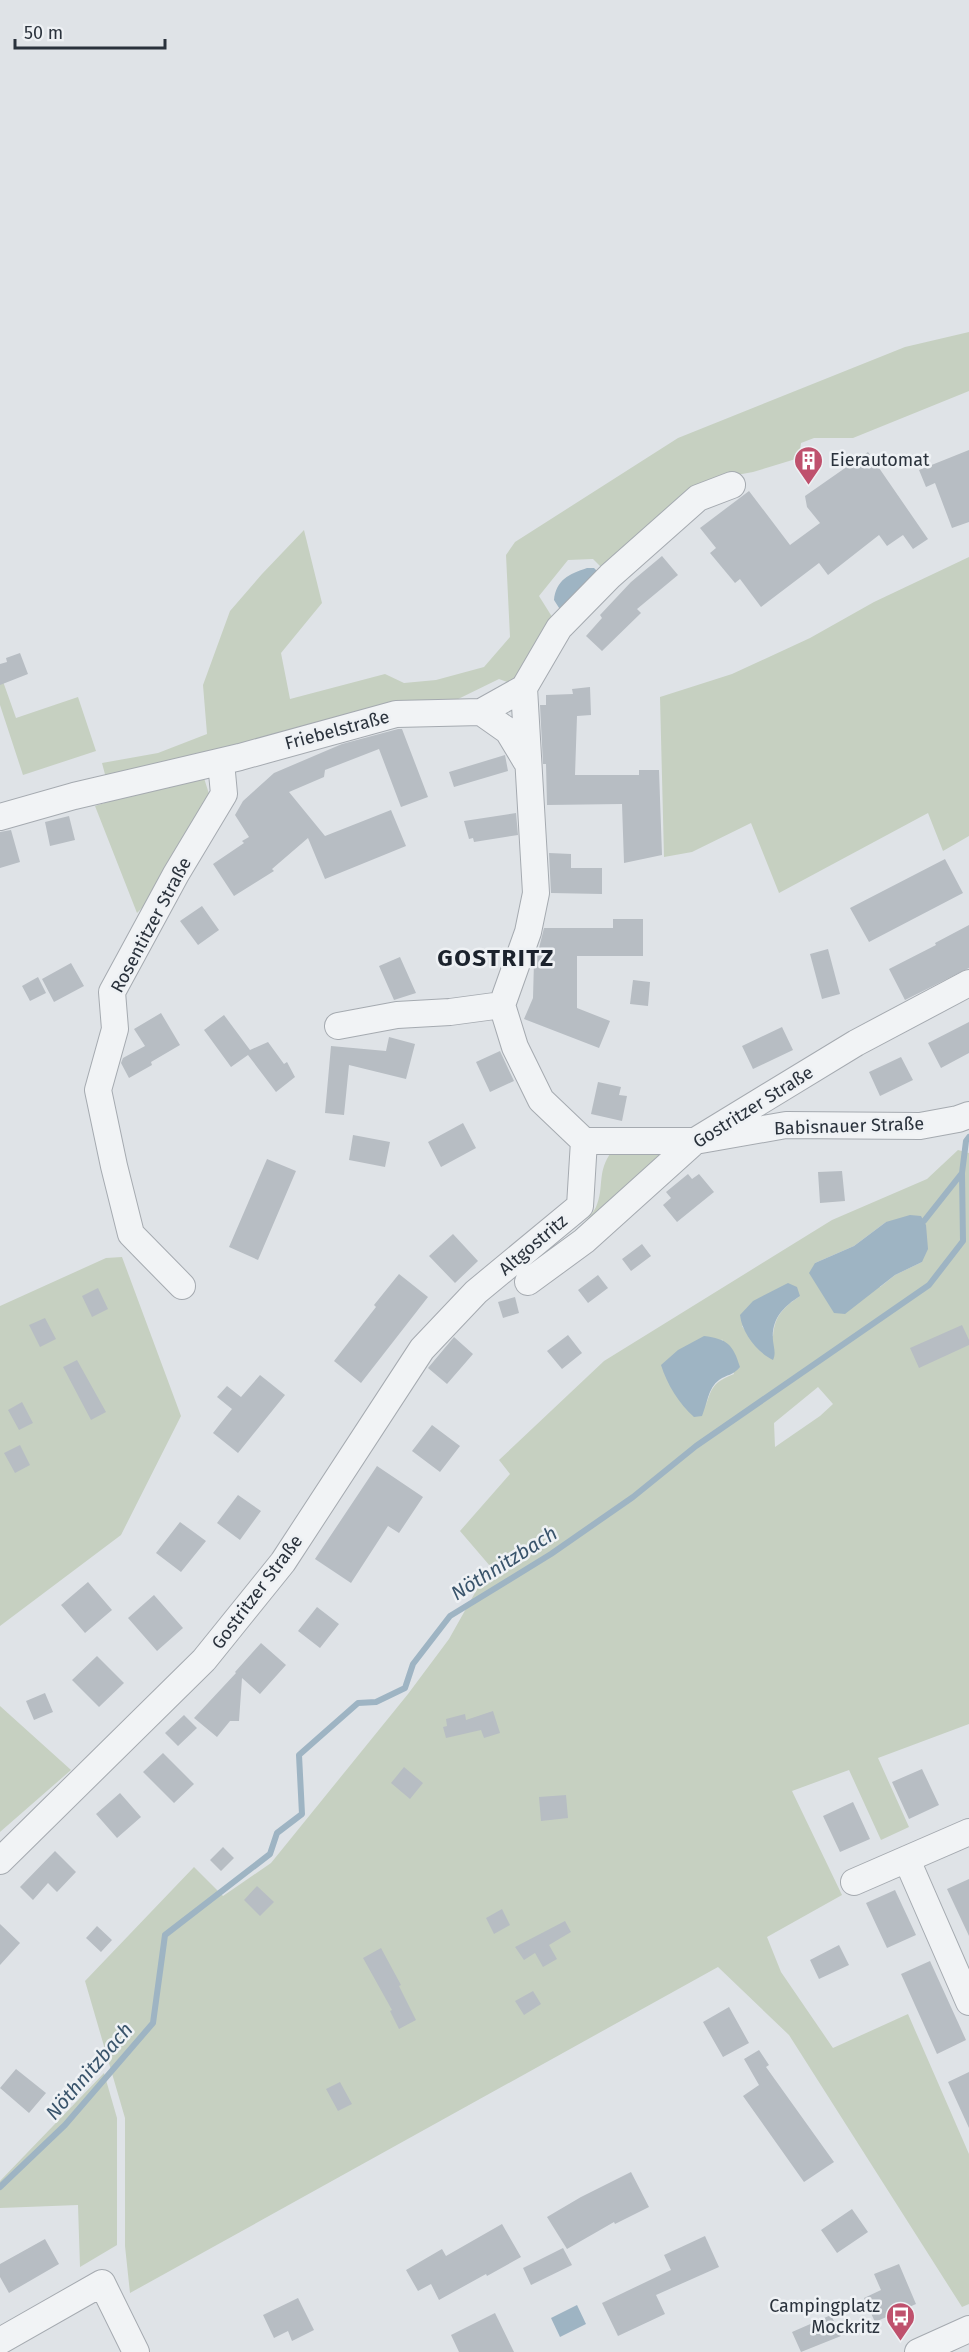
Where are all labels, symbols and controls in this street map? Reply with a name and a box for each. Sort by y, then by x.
scale bar [15,12,165,50]
text: 50 m [24,22,63,44]
building icon: Eierautomat [793,444,825,486]
place label: Eierautomat [830,449,930,471]
street label: Friebelstraße [282,705,392,755]
street label: Rosentitzer Straße [106,854,196,996]
district label: GOSTRITZ [437,944,555,972]
street label: Gostritzer Straße [689,1061,817,1153]
street label: Babisnauer Straße [774,1112,924,1140]
street label: Altgostritz [494,1210,572,1280]
water label: Nöthnitzbach [446,1521,562,1605]
street label: Gostritzer Straße [207,1530,307,1654]
water label: Nöthnitzbach [40,2018,138,2124]
place label: Campingplatz Mockritz [769,2295,880,2338]
bus stop icon: Campingplatz Mockritz [885,2300,917,2342]

